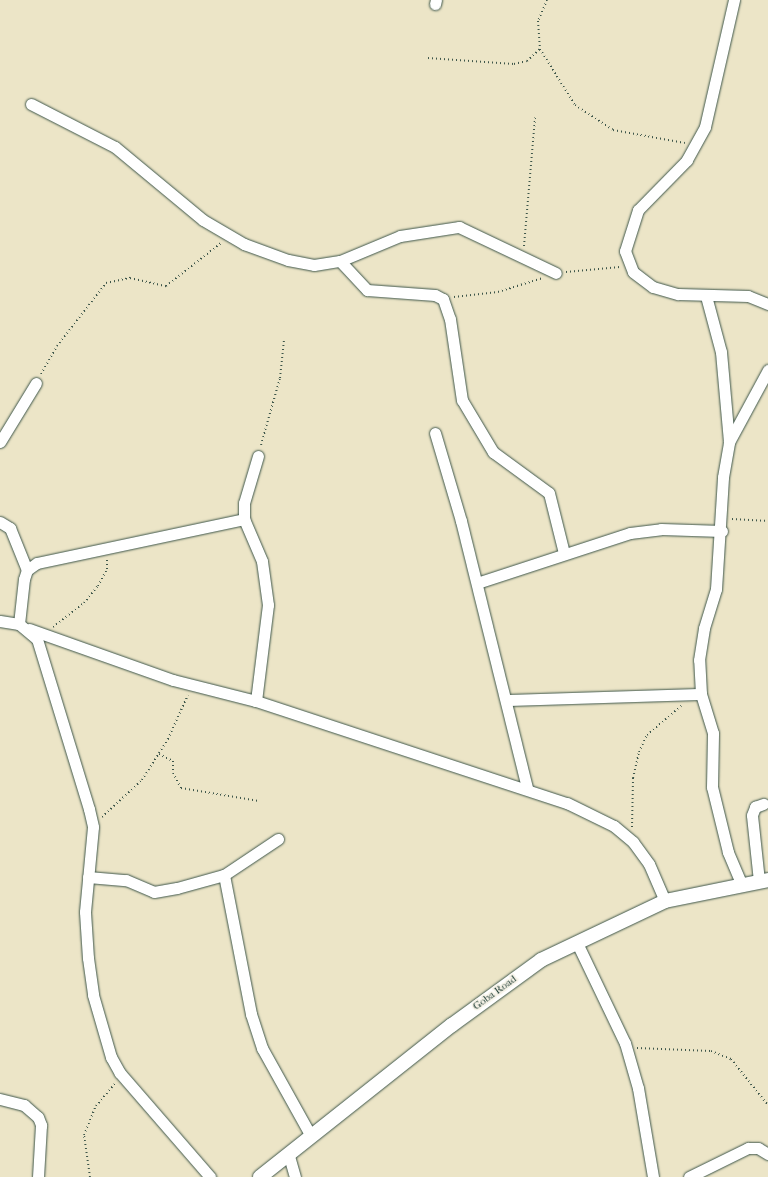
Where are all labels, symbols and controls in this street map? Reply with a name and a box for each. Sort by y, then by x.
street label: Goba Road [470,973,520,1013]

